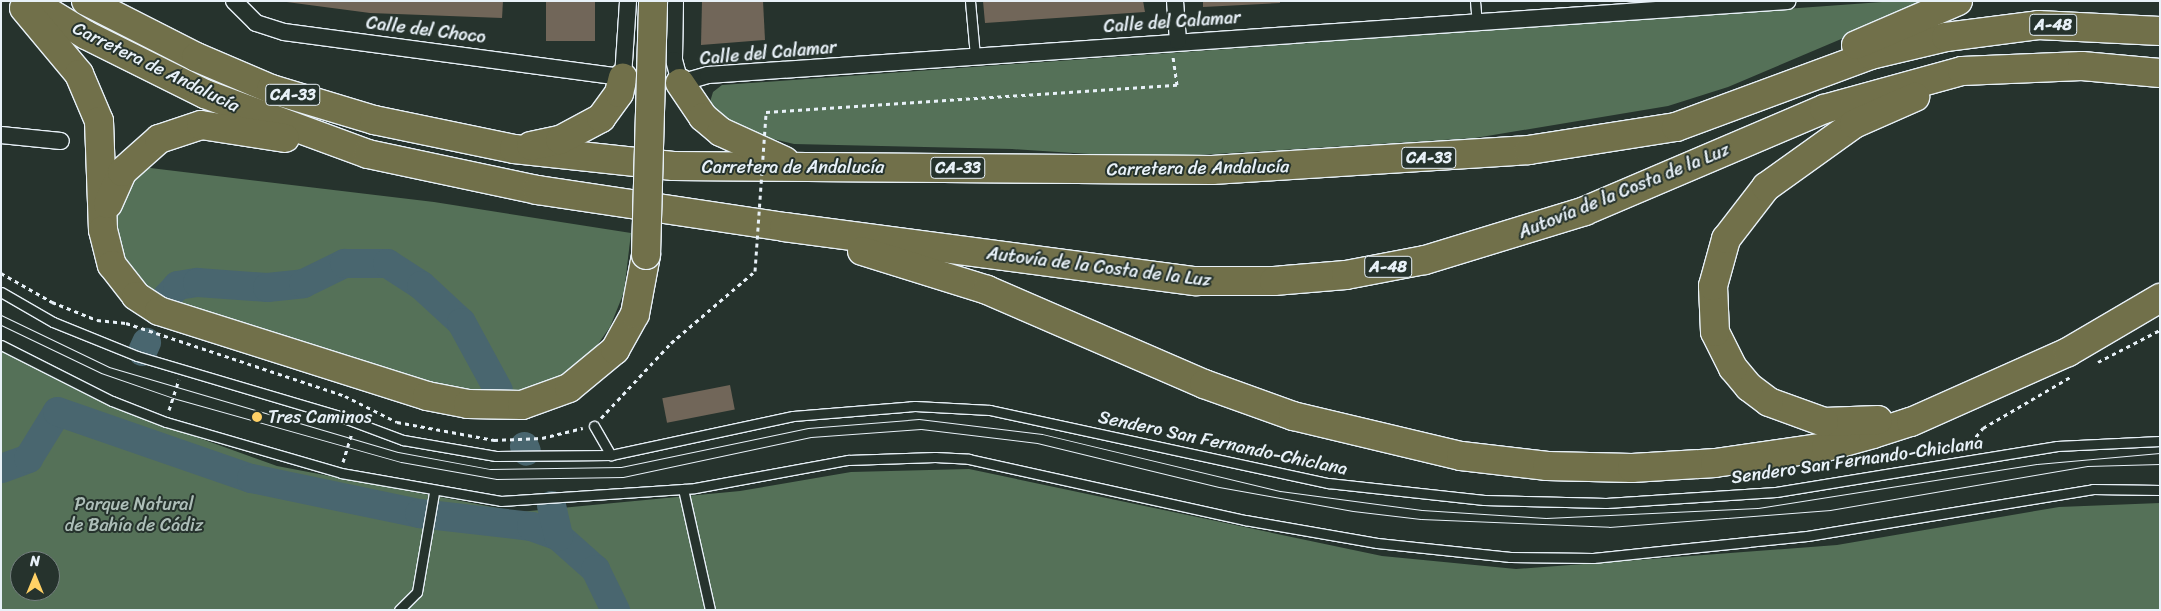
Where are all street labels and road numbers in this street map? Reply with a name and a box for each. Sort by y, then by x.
street label: Calle del Calamar [1103,6,1241,38]
street label: Calle del Choco [365,12,487,48]
road number: A-48 [2028,12,2078,38]
street label: Carretera de Andalucía [69,17,243,117]
street label: Calle del Calamar [698,36,838,70]
road number: CA-33 [264,82,322,108]
street label: Autovía de la Costa de la Luz [1515,139,1733,243]
road number: CA-33 [1400,144,1458,172]
road number: CA-33 [929,154,987,182]
street label: Carretera de Andalucía [702,156,884,178]
street label: Carretera de Andalucía [1107,156,1289,180]
street label: Autovía de la Costa de la Luz [985,242,1213,292]
road number: A-48 [1363,253,1413,280]
street label: Sendero San Fernando-Chiclana [1097,406,1349,480]
street label: Sendero San Fernando-Chiclana [1730,432,1984,488]

